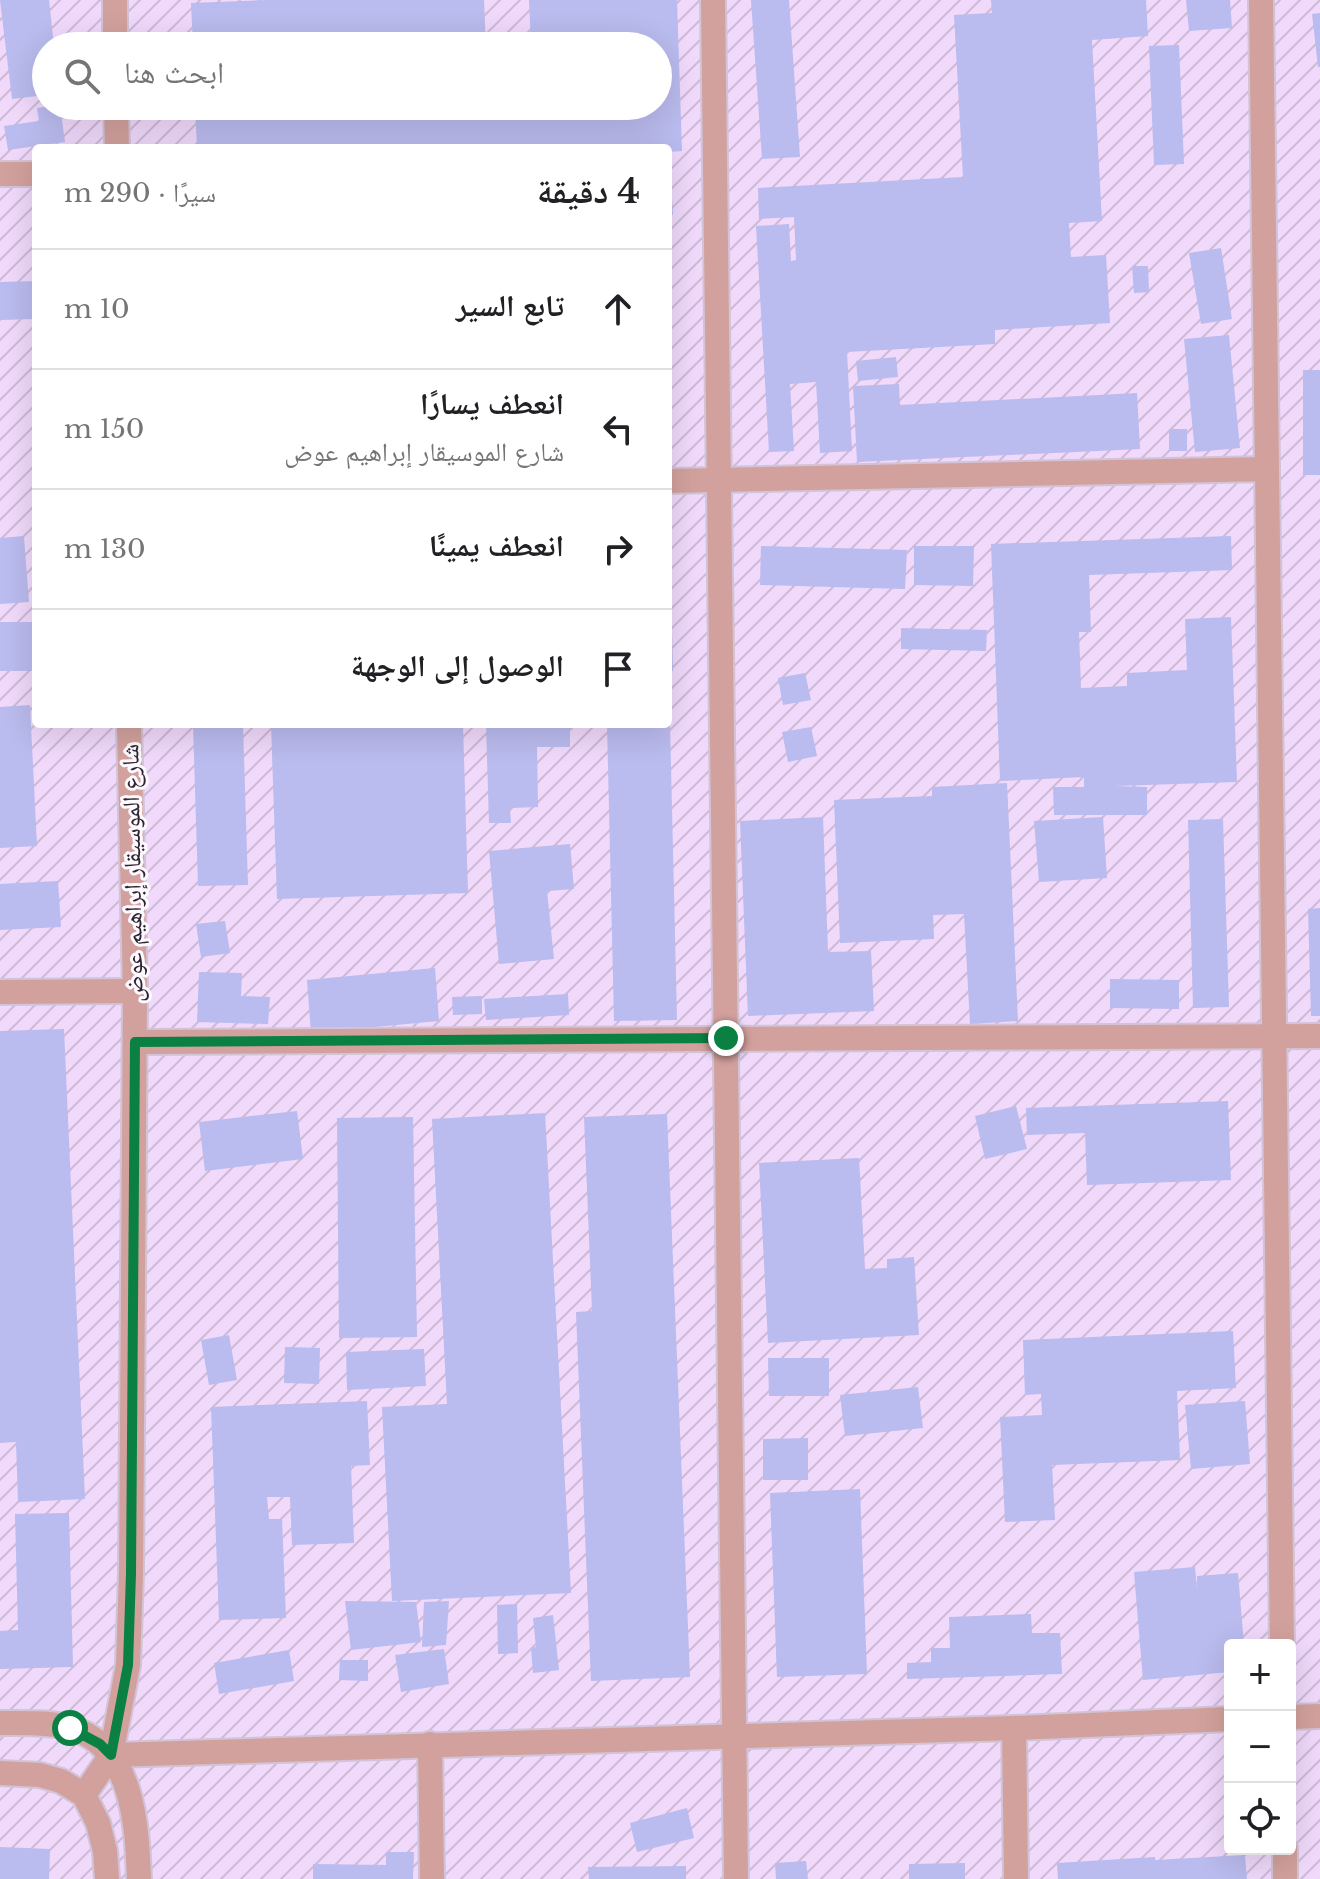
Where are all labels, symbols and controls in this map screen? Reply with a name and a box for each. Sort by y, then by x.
search box [32,32,672,120]
icon: search [60,54,104,98]
text: ابحث هنا [124,54,224,91]
text: 4 دقيقة [537,170,640,212]
text: سيرًا · 290 m [64,177,216,209]
text: تابع السير [456,287,564,324]
icon: ahead [596,287,640,331]
text: 10 m [64,293,130,325]
text: انعطف يسارًا [420,385,564,422]
icon: left [596,407,640,451]
text: 150 m [64,413,144,445]
text: شارع الموسيقار إبراهيم عوض [284,436,564,468]
text: انعطف يمينًا [429,527,564,564]
icon: right [596,527,640,571]
text: 130 m [64,533,146,565]
text: الوصول إلى الوجهة [351,647,564,684]
icon: arrive [596,647,640,691]
street label: شارع الموسيقار إبراهيم عوض [115,744,151,1002]
route end [708,1020,744,1056]
map controls [1224,1639,1296,1855]
button: + [1224,1639,1296,1711]
route start [52,1710,88,1746]
button: − [1224,1711,1296,1783]
button: locate [1224,1783,1296,1855]

